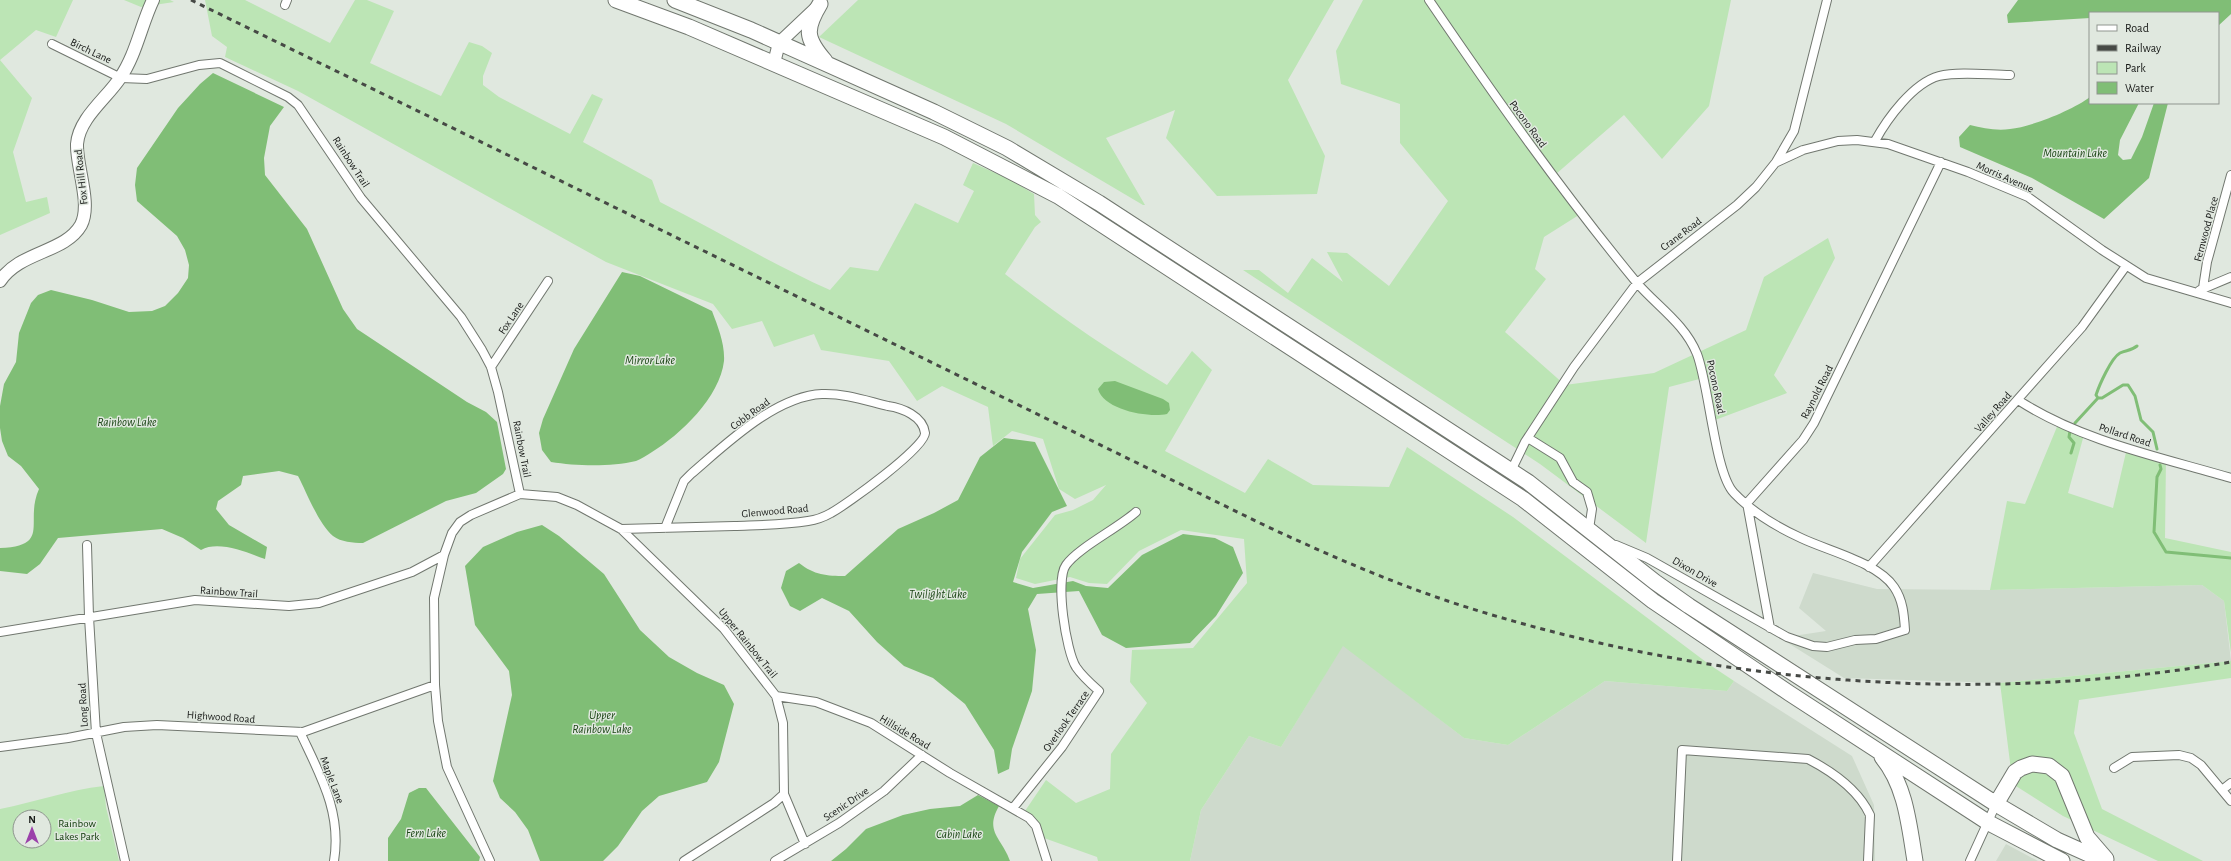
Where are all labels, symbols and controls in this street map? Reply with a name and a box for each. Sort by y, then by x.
legend [2089,12,2219,104]
text: Road [2125,22,2149,34]
street label: Birch Lane [69,36,113,66]
text: Railway [2125,42,2161,55]
text: Park [2125,62,2146,74]
text: Water [2125,82,2154,94]
street label: Pocono Road [1507,99,1549,150]
street label: Rainbow Trail [331,135,371,189]
water label: Mountain Lake [2043,147,2107,159]
street label: Fox Hill Road [73,149,89,205]
street label: Morris Avenue [1975,159,2035,195]
street label: Fernwood Place [2192,195,2220,263]
street label: Crane Road [1658,215,1704,253]
street label: Fox Lane [496,300,526,336]
water label: Mirror Lake [625,354,675,366]
street label: Pocono Road [1705,359,1727,415]
street label: Raynold Road [1799,363,1835,421]
street label: Valley Road [1973,389,2014,434]
street label: Cobb Road [728,396,772,432]
water label: Rainbow Lake [97,416,157,428]
street label: Rainbow Trail [511,419,533,479]
street label: Pollard Road [2098,421,2153,449]
street label: Glenwood Road [741,503,809,519]
street label: Dixon Drive [1671,555,1719,589]
street label: Rainbow Trail [200,584,258,600]
water label: Twilight Lake [909,588,967,600]
street label: Upper Rainbow Trail [717,606,779,680]
street label: Long Road [76,682,90,727]
street label: Overlook Terrace [1041,689,1091,753]
street label: Highwood Road [186,709,256,725]
water label: Upper Rainbow Lake [572,709,632,735]
street label: Hillside Road [878,713,932,751]
street label: Maple Lane [318,755,346,805]
street label: Scenic Drive [822,785,870,823]
north arrow [12,809,52,849]
text: N [28,814,36,825]
park label: Rainbow Lakes Park [55,818,99,842]
water label: Fern Lake [406,827,447,839]
water label: Cabin Lake [936,828,983,840]

